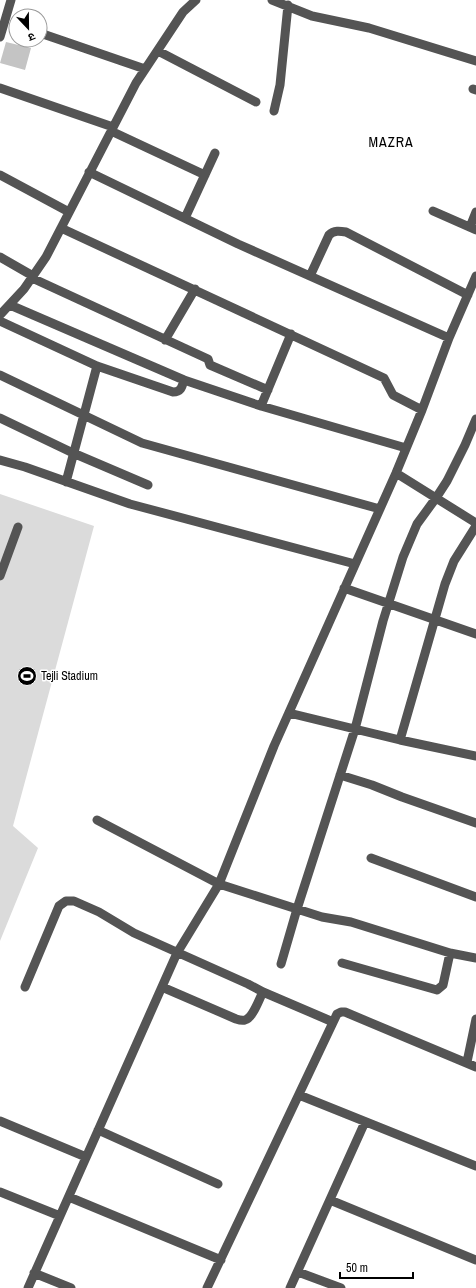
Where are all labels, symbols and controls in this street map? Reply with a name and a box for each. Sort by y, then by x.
north arrow [8,8,48,48]
text: उ [26,30,37,45]
district label: MAZRA [368,133,414,151]
sports icon: Tejli Stadium [16,665,38,687]
place label: Tejli Stadium [41,668,98,684]
scale bar [340,1254,413,1280]
text: 50 m [346,1260,368,1276]

